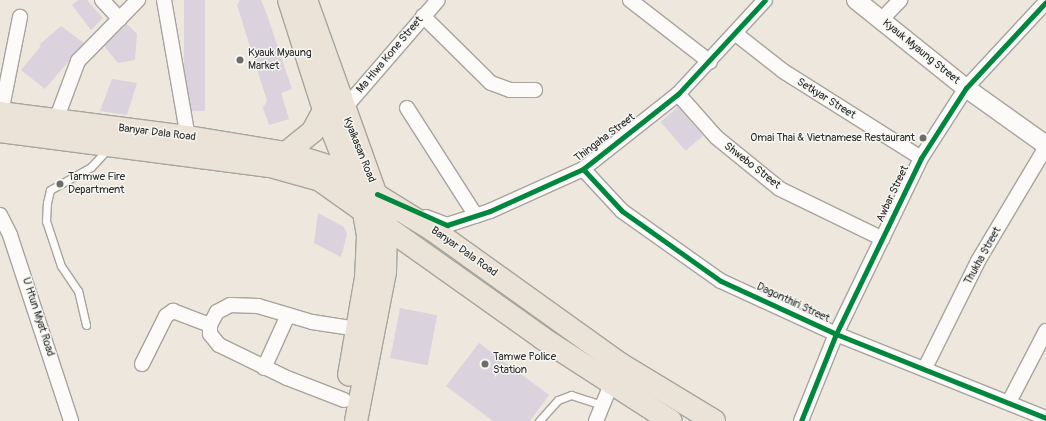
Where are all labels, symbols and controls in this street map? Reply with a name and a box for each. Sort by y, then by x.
street label: Ma Hlwa Kone Street [354,14,426,96]
street label: Kyauk Myaung Street [880,17,962,87]
place label: Kyauk Myaung Market [248,47,312,73]
marker: Kyauk Myaung Market [235,55,245,65]
street label: Setkyar Street [794,76,858,122]
street label: Thingaha Street [572,111,638,165]
street label: Kyaikasan Road [340,115,378,185]
street label: Banyar Dala Road [117,122,197,144]
place label: Omai Thai & Vietnamese Restaurant [750,131,915,145]
marker: Omai Thai & Vietnamese Restaurant [918,133,928,143]
street label: Shwebo Street [721,140,783,192]
street label: Awbar Street [874,164,912,224]
place label: Tarmwe Fire Department [68,171,125,197]
marker: Tarmwe Fire Department [55,179,65,189]
street label: Banyar Dala Road [428,224,500,280]
street label: Thukha Street [962,225,1004,287]
street label: U Htun Myat Road [19,276,57,358]
street label: Dagonthiri Street [754,280,832,326]
place label: Tamwe Police Station [493,351,556,377]
marker: Tamwe Police Station [480,359,490,369]

